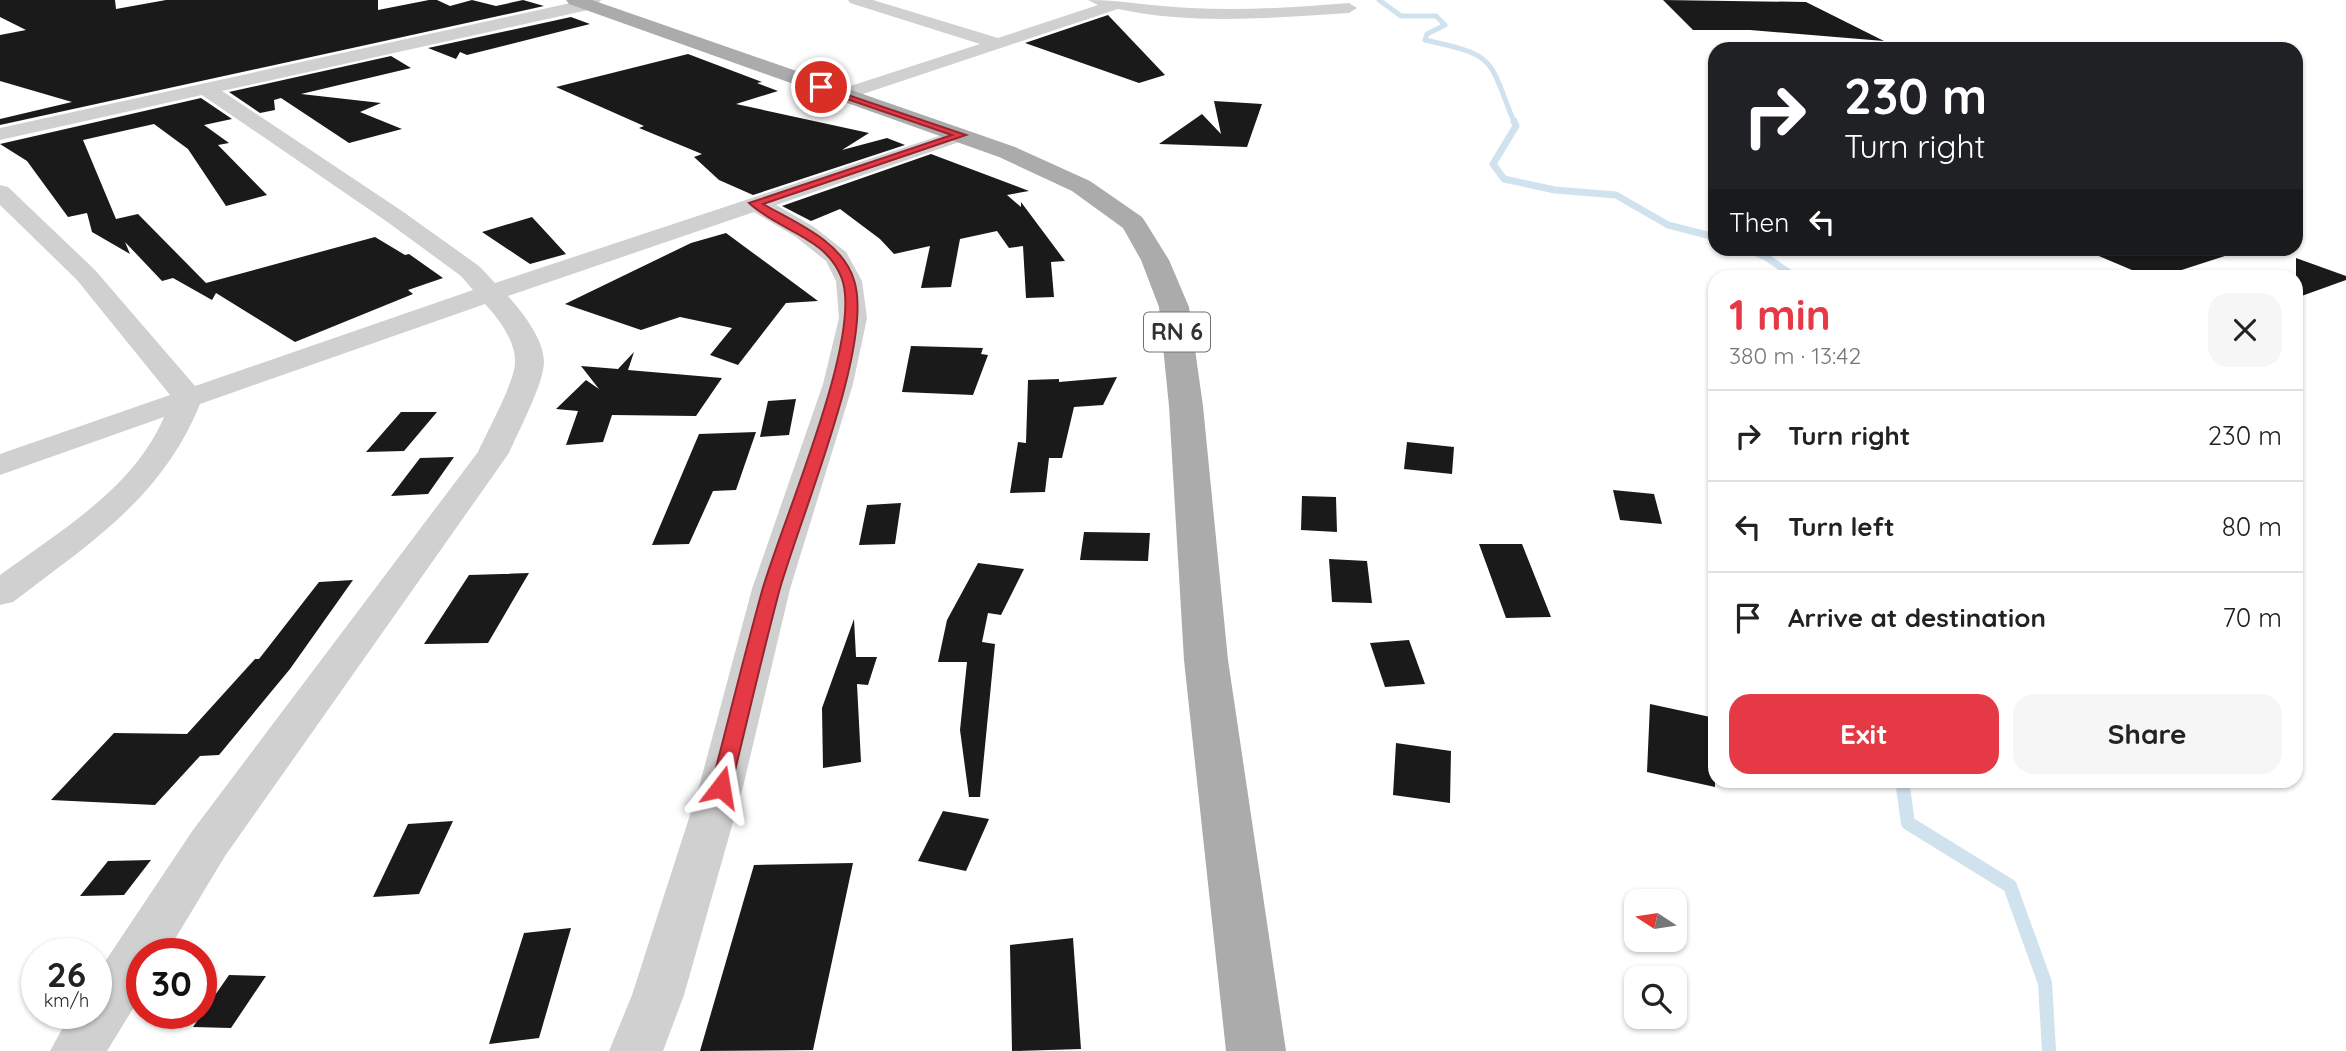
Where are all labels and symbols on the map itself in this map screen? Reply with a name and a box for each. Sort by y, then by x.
pin [791,57,851,117]
road number: RN 6 [1144,312,1210,352]
position arrow [684,750,758,824]
north arrow [1624,889,1687,952]
speed limit sign: 30 [126,938,217,1029]

